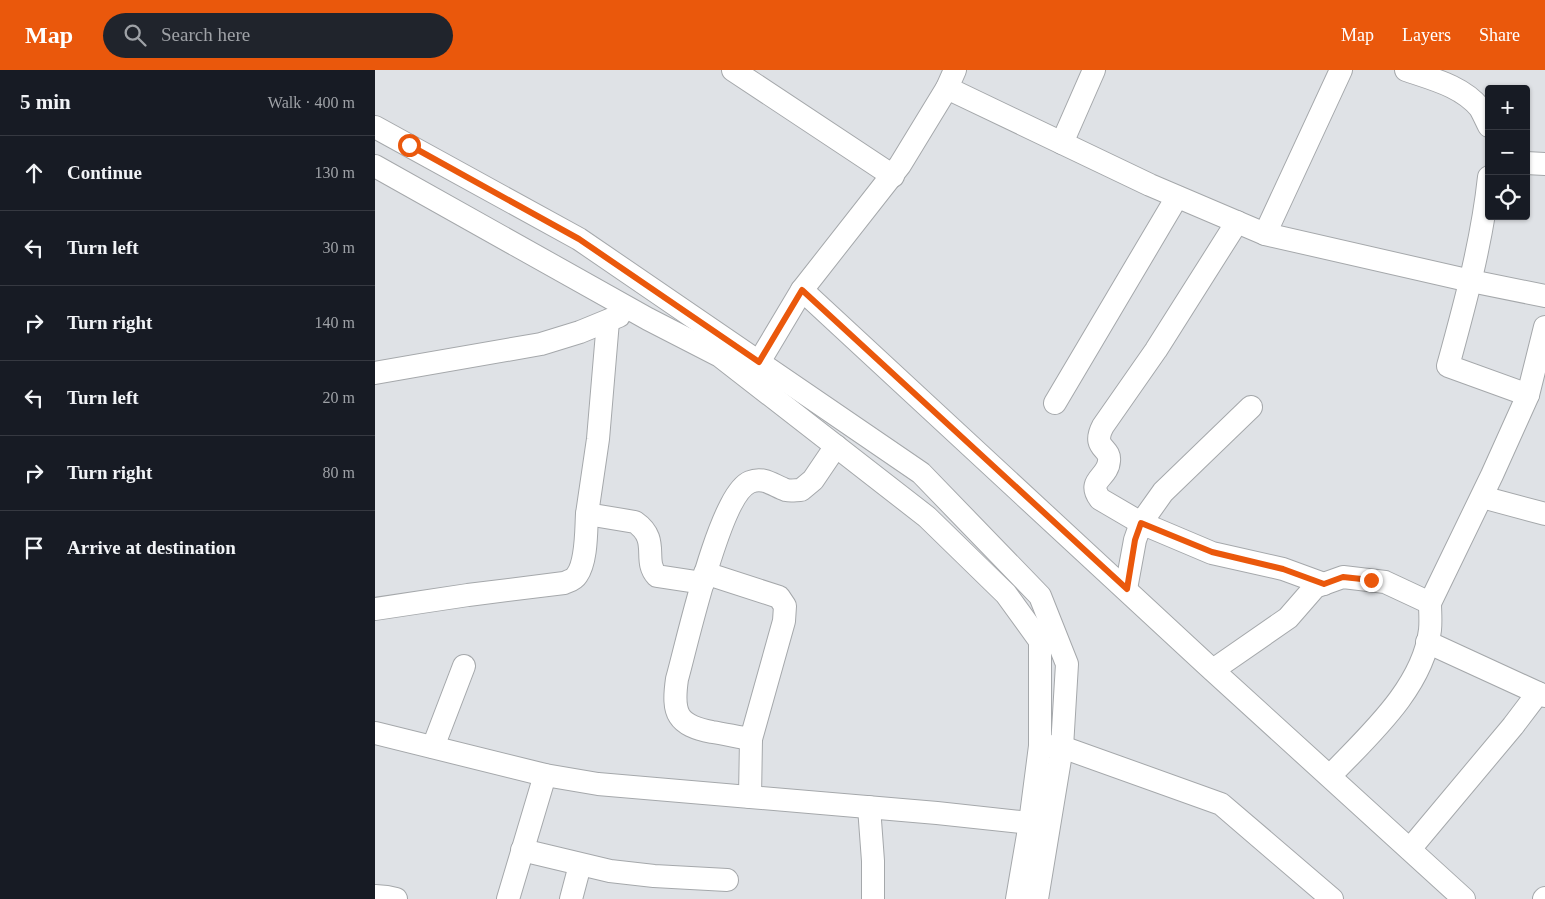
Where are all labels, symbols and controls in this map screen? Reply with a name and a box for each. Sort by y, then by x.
search box [103,13,453,58]
icon: search [121,21,149,49]
text: Map [25,22,73,48]
text: Search here [161,24,250,45]
text: Map [1341,25,1374,45]
text: Layers [1402,25,1451,45]
text: Share [1479,25,1520,45]
map controls [1485,85,1530,220]
button: + [1485,85,1530,130]
text: 5 min [20,90,71,114]
text: Walk · 400 m [268,94,355,111]
button: − [1485,130,1530,175]
route start [398,134,421,157]
icon: ahead [20,159,48,187]
text: Continue [67,162,142,183]
text: 130 m [315,164,355,181]
button: locate [1485,175,1530,220]
icon: left [20,234,48,262]
text: Turn left [67,237,139,258]
text: 30 m [323,239,355,256]
icon: right [20,309,48,337]
text: Turn right [67,312,152,333]
text: 140 m [315,314,355,331]
icon: left [20,384,48,412]
text: Turn left [67,387,139,408]
text: 20 m [323,389,355,406]
icon: right [20,459,48,487]
text: Turn right [67,462,152,483]
text: 80 m [323,464,355,481]
icon: arrive [20,534,48,562]
text: Arrive at destination [67,537,236,558]
route end [1360,569,1383,592]

